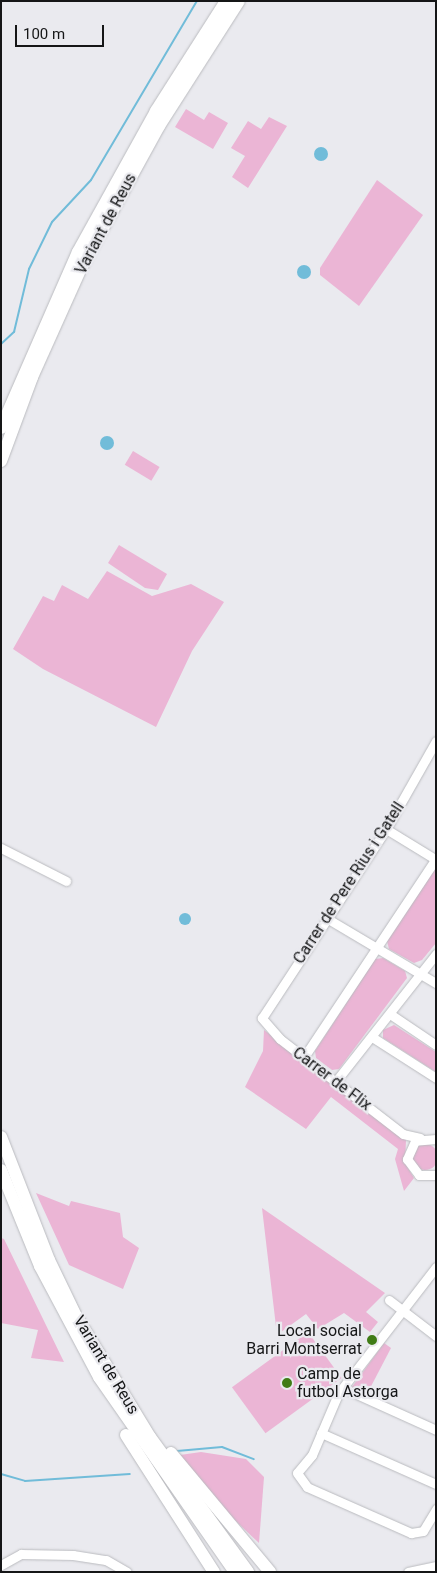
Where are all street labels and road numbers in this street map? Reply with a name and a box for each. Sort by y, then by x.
street label: Variant de Reus [71,170,141,278]
street label: Carrer de Pere Rius i Gatell [289,798,409,968]
street label: Carrer de Flix [289,1043,375,1115]
street label: Variant de Reus [69,1312,143,1418]

